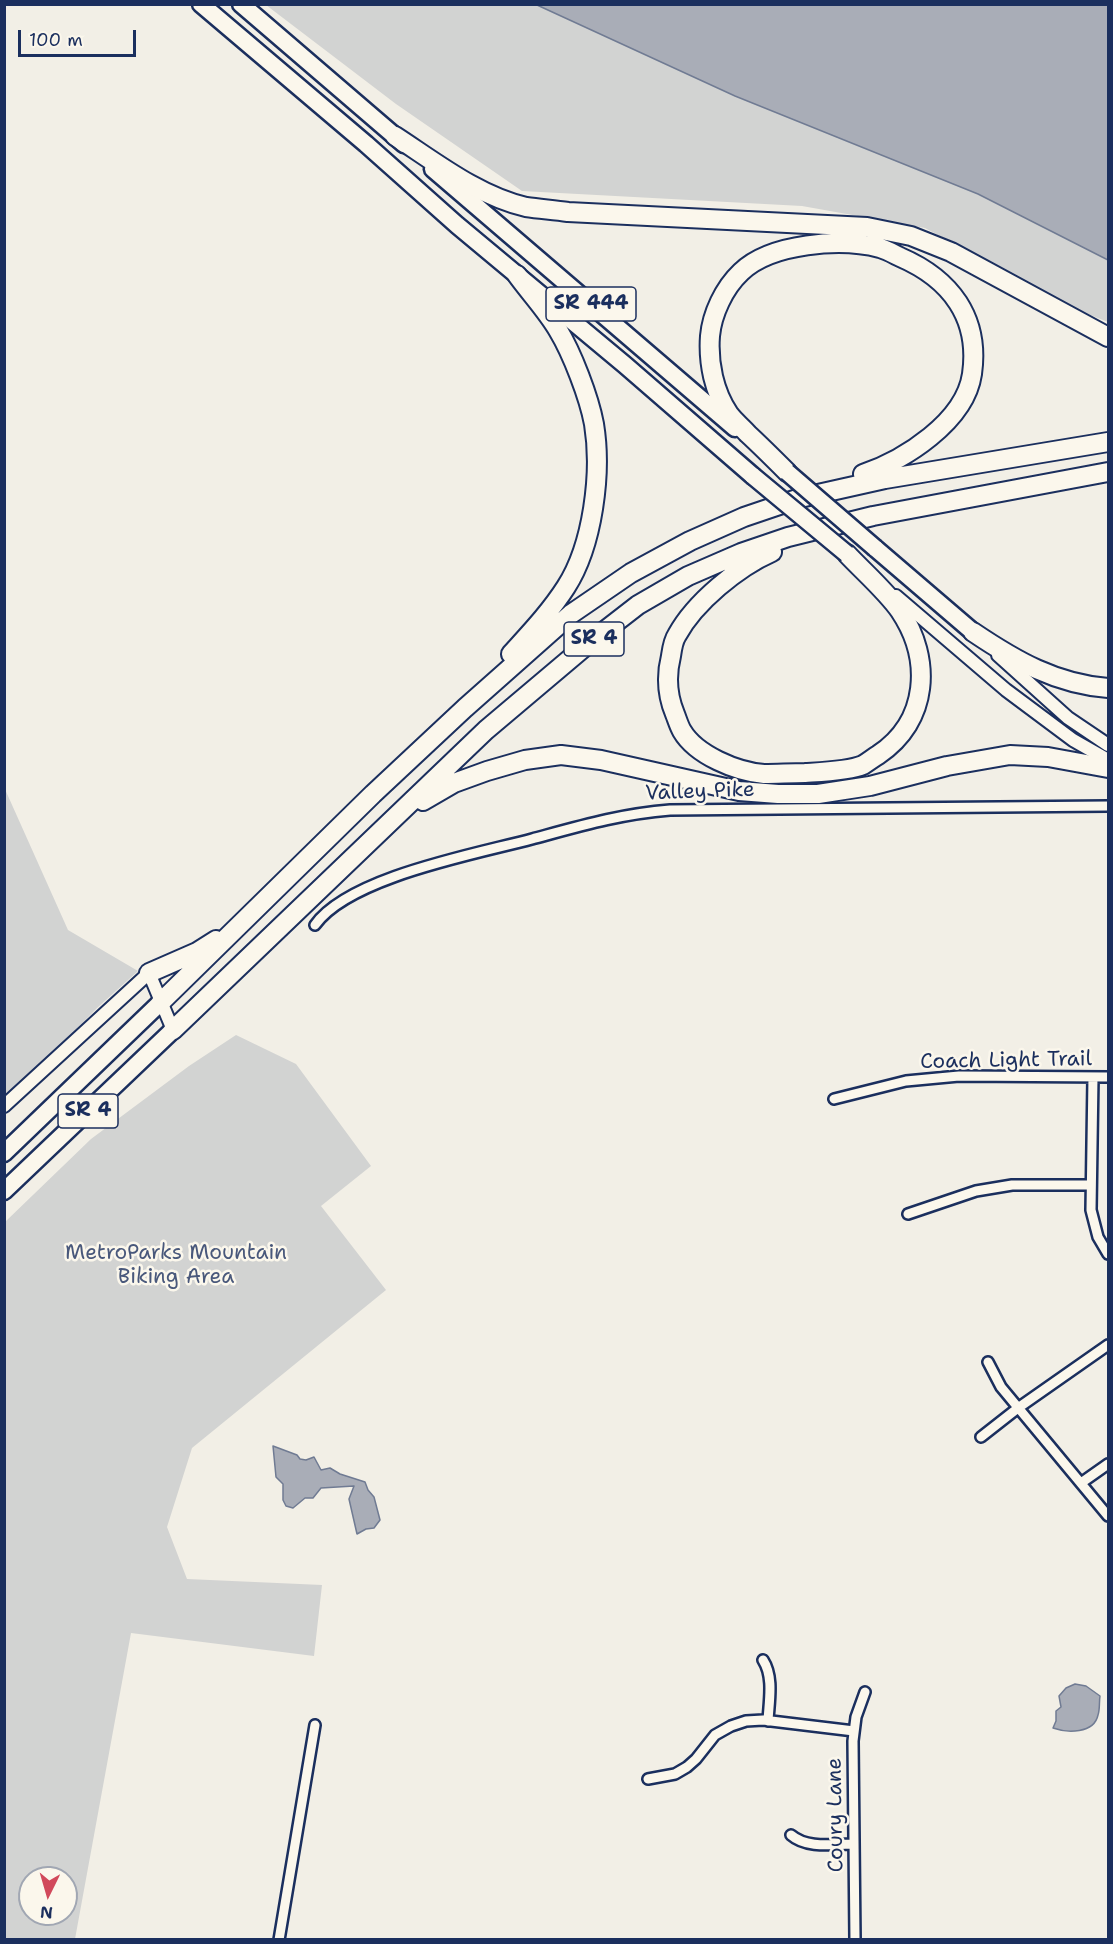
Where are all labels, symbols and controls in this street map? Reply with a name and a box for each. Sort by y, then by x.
scale bar [21,18,140,56]
text: 100 m [29,28,83,52]
road number: SR 444 [546,287,636,321]
road number: SR 4 [564,622,624,656]
street label: Valley Pike [645,777,755,807]
street label: Coach Light Trail [920,1047,1092,1075]
road number: SR 4 [58,1094,118,1128]
park label: MetroParks Mountain Biking Area [65,1241,287,1291]
street label: Coury Lane [822,1757,850,1873]
north arrow [18,1866,78,1926]
text: N [39,1901,54,1923]

